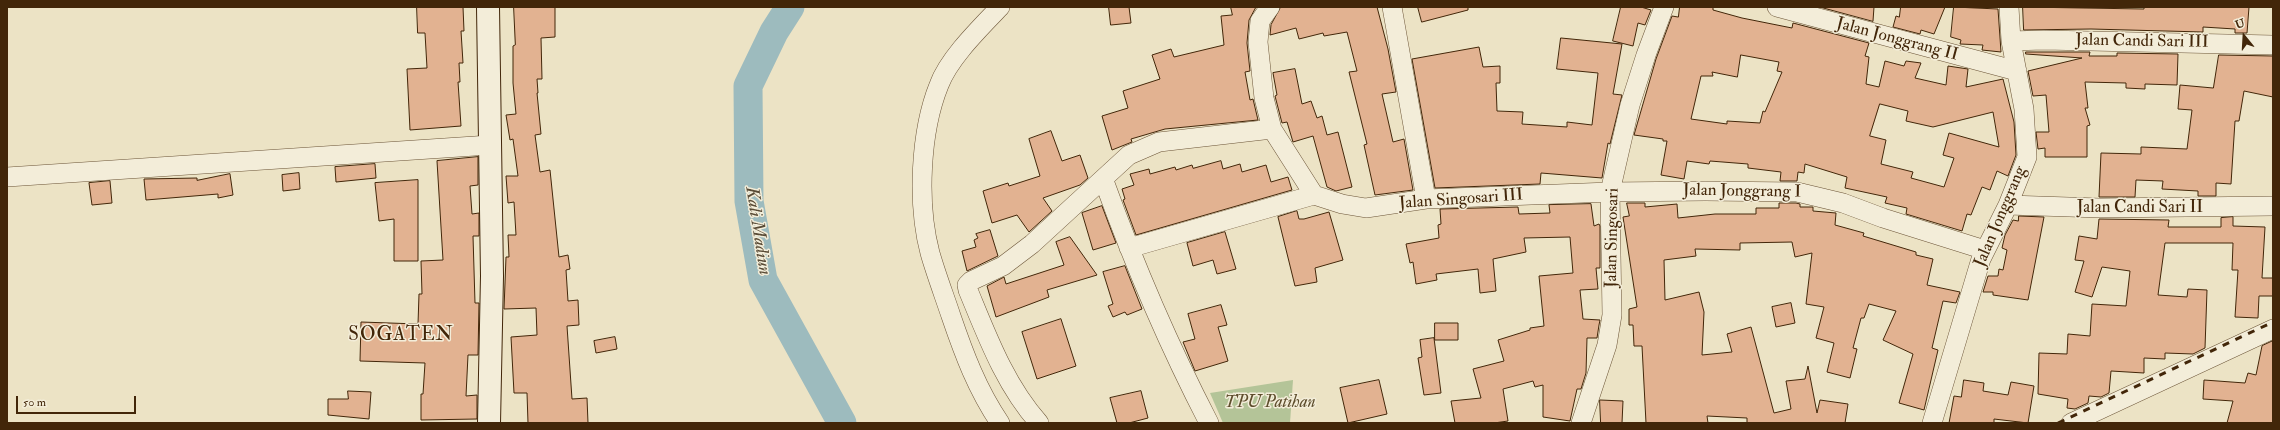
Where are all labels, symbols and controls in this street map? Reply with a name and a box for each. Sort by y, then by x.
street label: Jalan Jonggrang II [1834,14,1960,66]
north arrow [2224,16,2264,56]
text: U [2234,17,2247,32]
street label: Jalan Candi Sari III [2075,31,2209,53]
street label: Jalan Jonggrang [1971,163,2031,271]
street label: Jalan Jonggrang I [1683,181,1801,203]
water label: Kali Madiun [739,185,775,277]
street label: Jalan Singosari III [1398,185,1524,215]
street label: Jalan Singosari [1602,188,1624,288]
street label: Jalan Candi Sari II [2077,198,2203,218]
district label: SOGATEN [348,325,454,347]
scale bar [18,388,138,414]
park label: TPU Patihan [1224,393,1316,413]
text: 50 m [23,395,46,410]

